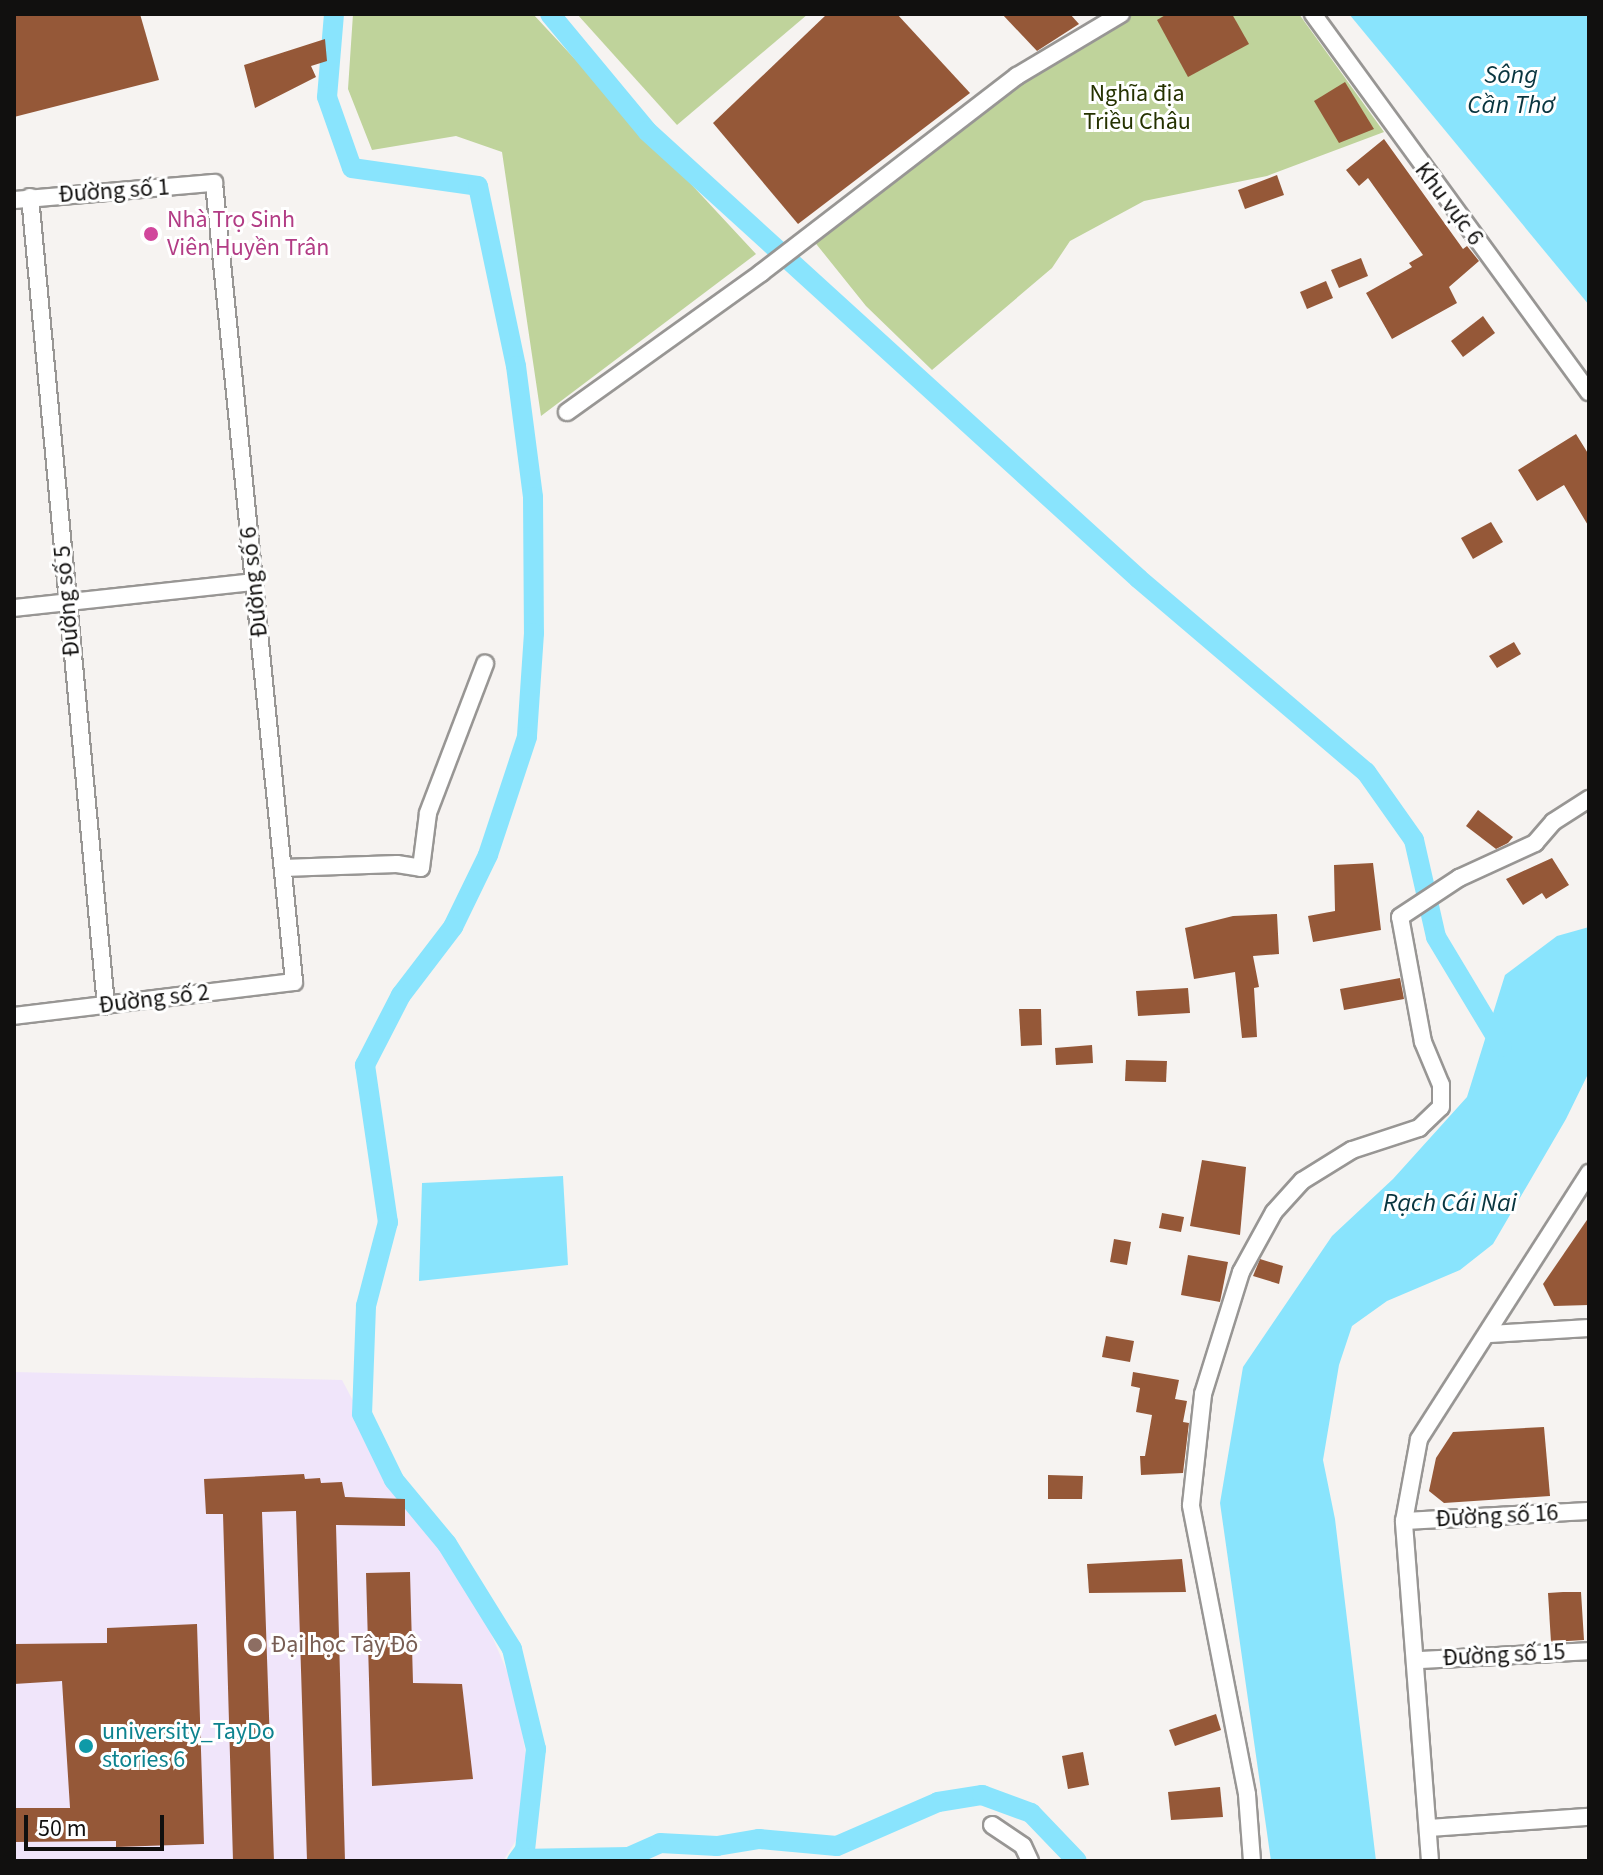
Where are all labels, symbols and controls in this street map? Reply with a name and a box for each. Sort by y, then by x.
water label: Sông Cần Thơ [1467,59,1555,120]
park label: Nghĩa địa Triều Châu [1083,80,1191,136]
street label: Khu vực 6 [1408,157,1490,251]
street label: Đường số 1 [58,173,170,209]
place label: Nhà Trọ Sinh Viên Huyền Trân [167,206,329,262]
marker: Nhà Trọ Sinh Viên Huyền Trân [142,225,160,243]
street label: Đường số 6 [234,525,274,639]
street label: Đường số 5 [48,544,86,658]
street label: Đường số 2 [97,978,211,1020]
water label: Rạch Cái Nai [1383,1187,1517,1219]
street label: Đường số 16 [1435,1498,1559,1534]
place label: Đại học Tây Đô [271,1631,418,1659]
marker: Đại học Tây Đô [246,1636,264,1654]
street label: Đường số 15 [1442,1637,1566,1673]
place label: university_TayDo stories 6 [102,1718,275,1774]
marker: university_TayDo stories 6 [77,1737,95,1755]
scale bar [28,1799,168,1849]
text: 50 m [38,1811,87,1846]

